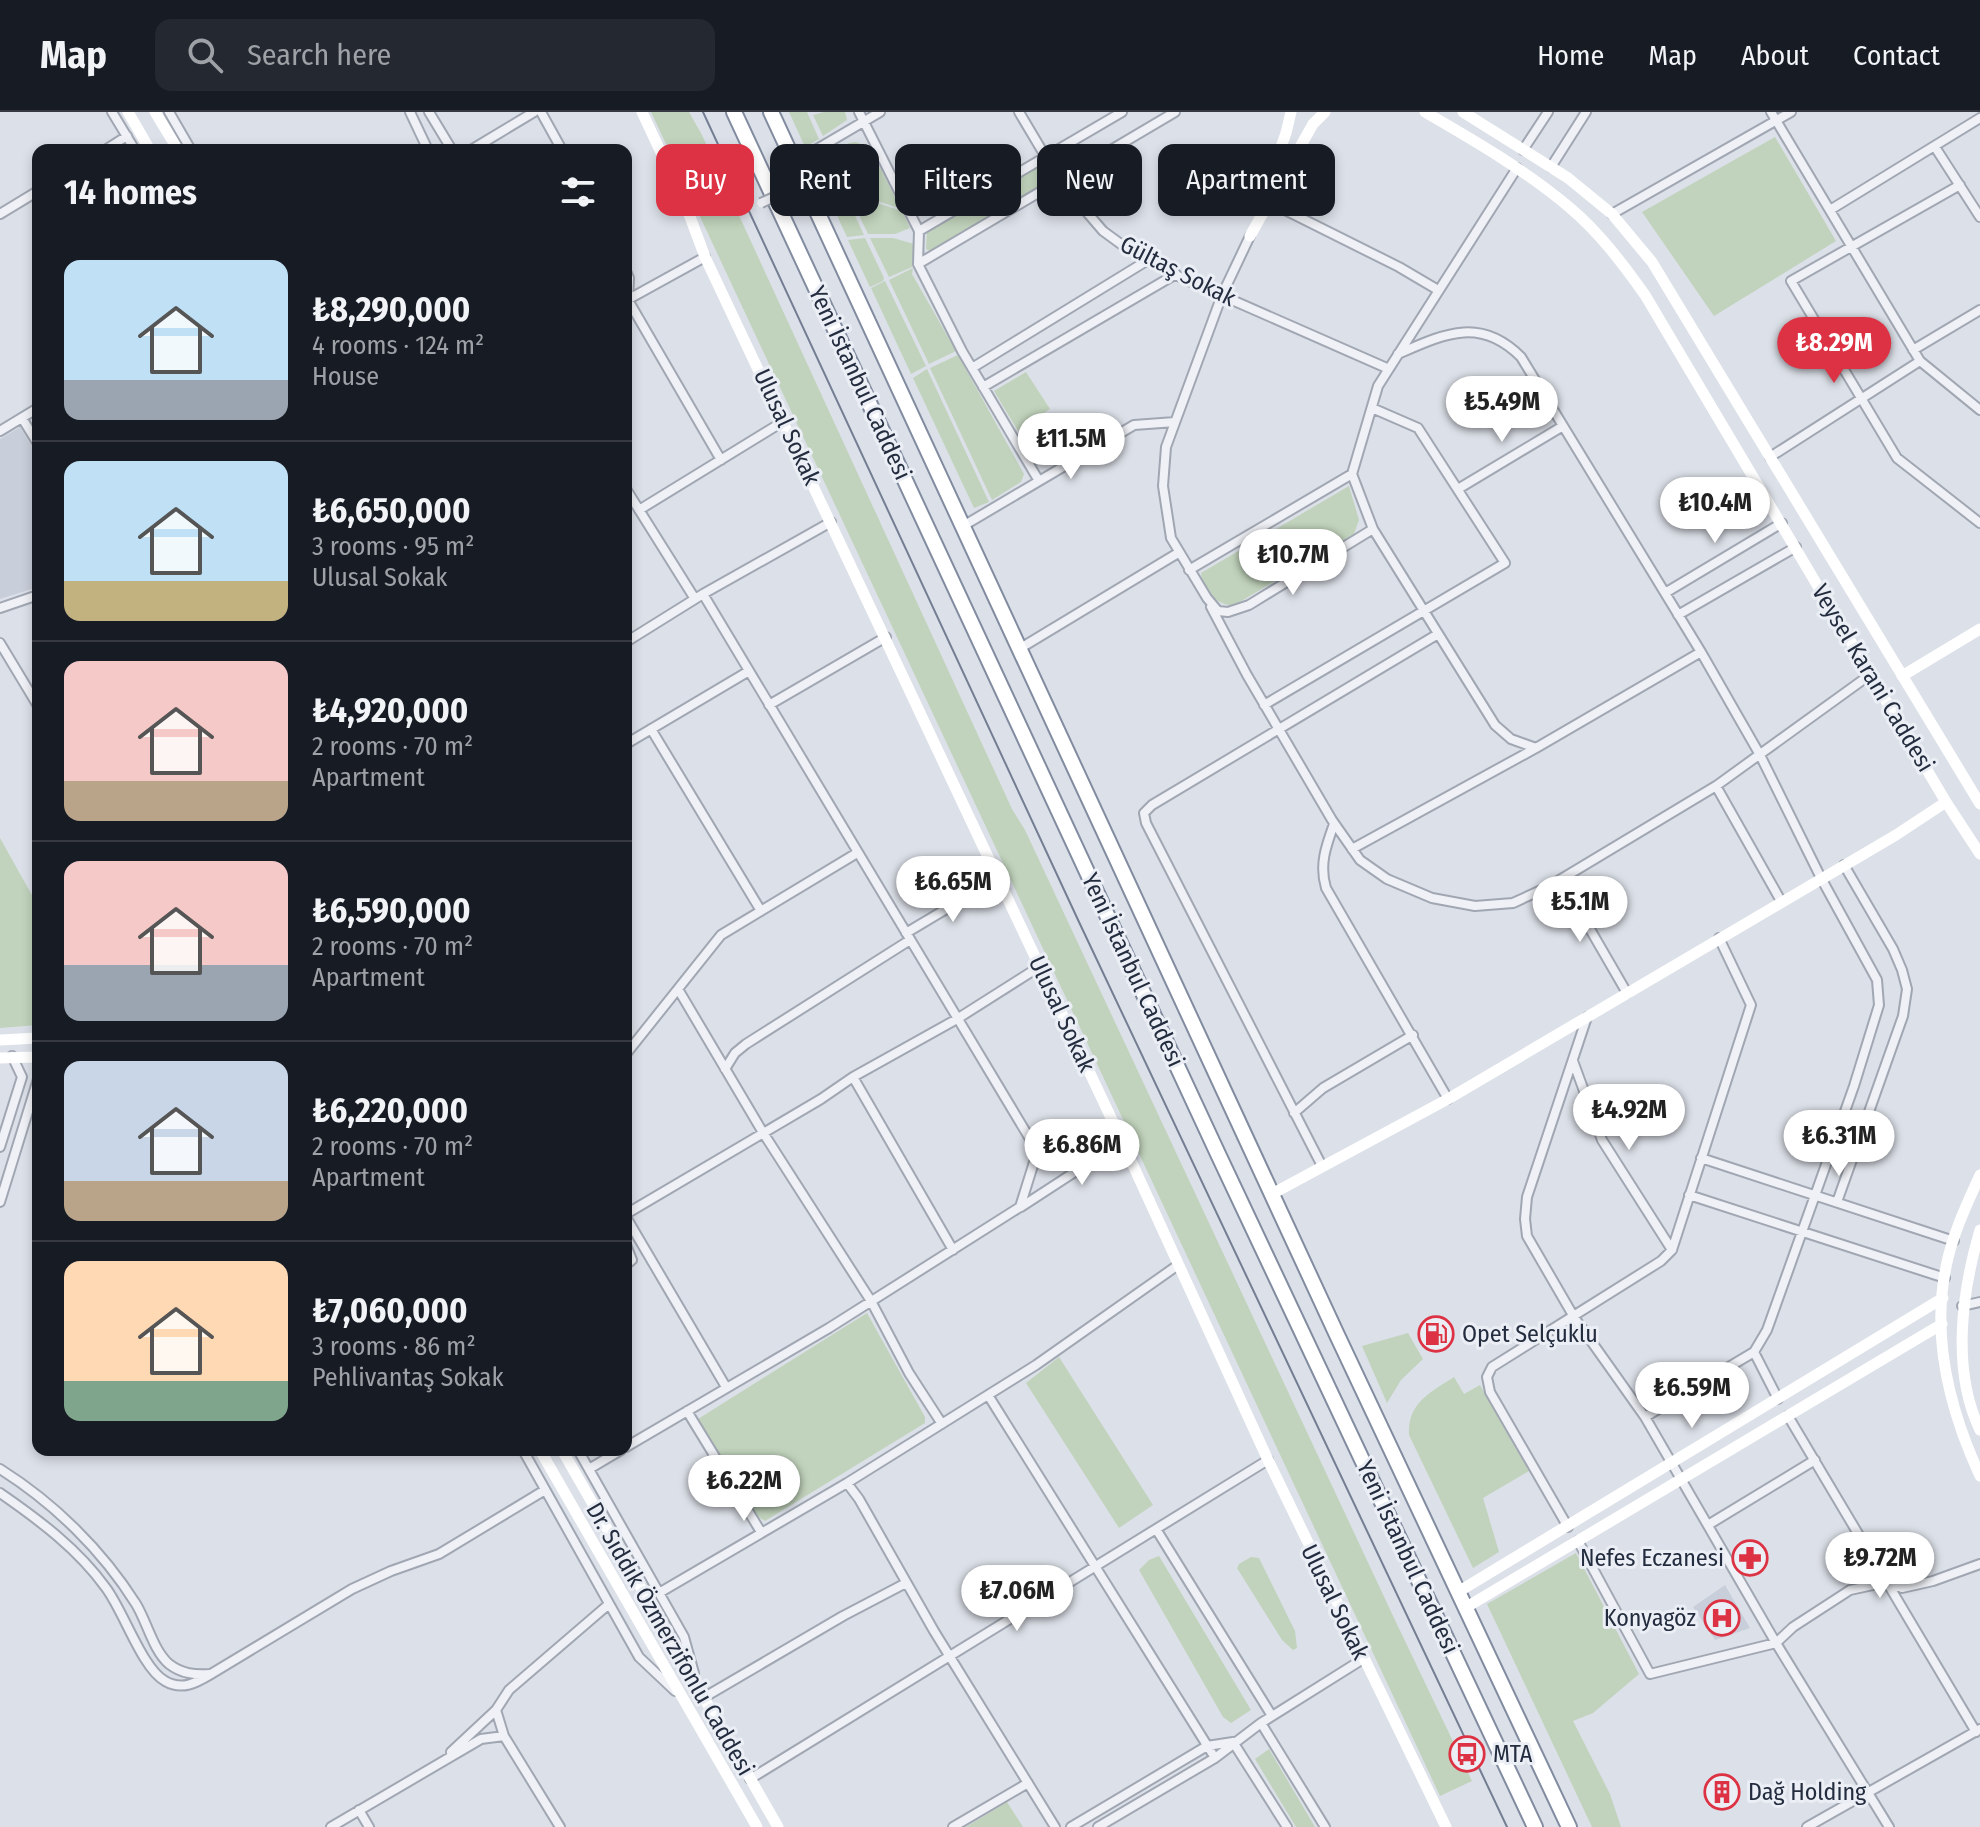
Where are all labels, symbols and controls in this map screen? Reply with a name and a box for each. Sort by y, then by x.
search box [155,19,715,91]
text: Map [40,32,107,78]
icon: search [183,33,227,77]
text: Search here [247,37,391,73]
text: Home [1537,39,1604,72]
text: Map [1648,39,1697,72]
text: About [1741,39,1809,72]
text: Contact [1853,39,1940,72]
chip: Buy [656,144,754,216]
chip: Rent [770,144,879,216]
chip: Filters [895,144,1021,216]
chip: New [1037,144,1142,216]
chip: Apartment [1158,144,1335,216]
icon: filters [556,170,600,214]
text: 14 homes [64,172,197,213]
street label: Gültaş Sokak [1115,230,1241,312]
street label: Yeni İstanbul Caddesi [803,282,917,484]
text: ₺8,290,000 [312,289,470,330]
icon: home [128,292,224,388]
pin: ₺8.29M [1769,317,1899,385]
text: ₺8.29M [1795,327,1873,358]
text: 4 rooms · 124 m² [312,330,484,361]
text: House [312,361,379,392]
street label: Ulusal Sokak [748,364,826,490]
pin: ₺5.49M [1437,376,1567,444]
text: ₺5.49M [1464,386,1540,417]
pin: ₺11.5M [1006,413,1136,481]
text: ₺11.5M [1036,423,1106,454]
pin: ₺10.4M [1650,477,1780,545]
text: ₺10.4M [1678,487,1752,518]
text: ₺6,650,000 [312,490,470,531]
icon: home [128,493,224,589]
pin: ₺10.7M [1228,529,1358,597]
text: 3 rooms · 95 m² [312,531,474,562]
text: ₺10.7M [1257,539,1329,570]
text: Ulusal Sokak [312,562,447,593]
street label: Veysel Karani Caddesi [1806,579,1940,777]
text: ₺4,920,000 [312,690,468,731]
icon: home [128,693,224,789]
text: 2 rooms · 70 m² [312,731,473,762]
text: Apartment [312,762,425,793]
pin: ₺6.65M [888,856,1018,924]
text: ₺6.65M [914,866,992,897]
street label: Yeni İstanbul Caddesi [1076,869,1190,1071]
pin: ₺5.1M [1524,876,1636,944]
text: ₺5.1M [1551,886,1609,917]
text: ₺6,590,000 [312,890,471,931]
icon: home [128,893,224,989]
text: 2 rooms · 70 m² [312,931,473,962]
street label: Ulusal Sokak [1023,951,1101,1077]
text: Apartment [312,962,425,993]
pin: ₺4.92M [1564,1084,1694,1152]
text: ₺6,220,000 [312,1090,468,1131]
icon: home [128,1093,224,1189]
text: ₺4.92M [1591,1094,1667,1125]
pin: ₺6.31M [1774,1110,1904,1178]
pin: ₺6.86M [1017,1119,1147,1187]
text: ₺6.31M [1802,1120,1876,1151]
text: ₺6.86M [1042,1129,1122,1160]
text: 2 rooms · 70 m² [312,1131,473,1162]
text: Apartment [312,1162,425,1193]
text: ₺7,060,000 [312,1290,468,1331]
icon: home [128,1293,224,1389]
fuel station icon: Opet Selçuklu [1417,1315,1455,1353]
place label: Opet Selçuklu [1462,1320,1598,1348]
text: 3 rooms · 86 m² [312,1331,476,1362]
text: Pehlivantaş Sokak [312,1362,504,1393]
pin: ₺6.59M [1627,1362,1757,1430]
text: ₺6.59M [1653,1372,1731,1403]
pin: ₺6.22M [679,1455,809,1523]
street label: Yeni İstanbul Caddesi [1351,1456,1465,1658]
text: ₺6.22M [706,1465,782,1496]
street label: Dr. Sıddık Özmerzifonlu Caddesi [580,1498,760,1780]
pin: ₺9.72M [1815,1532,1945,1600]
pharmacy icon: Nefes Eczanesi [1731,1539,1769,1577]
street label: Ulusal Sokak [1295,1540,1375,1665]
text: ₺9.72M [1843,1542,1917,1573]
place label: Nefes Eczanesi [1580,1544,1724,1572]
pin: ₺7.06M [952,1565,1082,1633]
text: ₺7.06M [979,1575,1055,1606]
hospital icon: Konyagöz [1703,1599,1741,1637]
place label: Konyagöz [1604,1604,1696,1632]
bus stop icon: MTA [1448,1735,1486,1773]
place label: MTA [1493,1740,1533,1768]
building icon: Dağ Holding [1703,1773,1741,1811]
place label: Dağ Holding [1748,1778,1867,1806]

